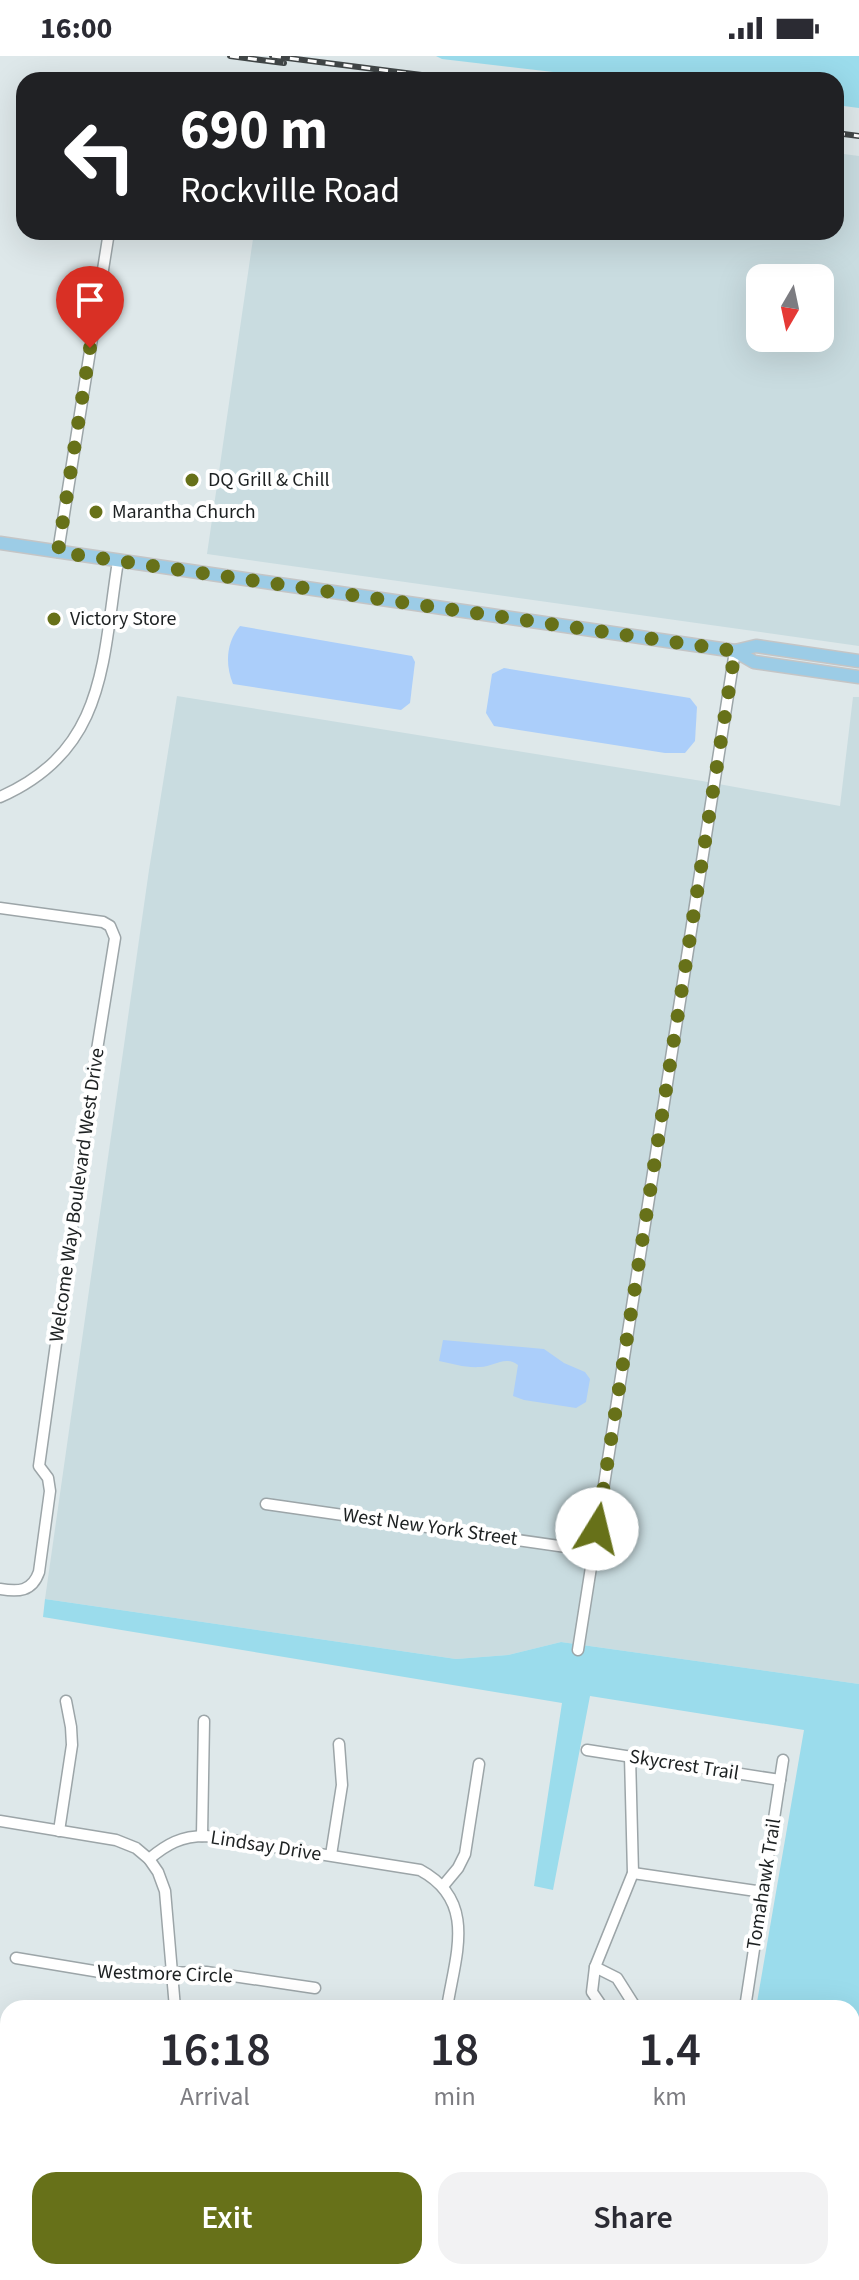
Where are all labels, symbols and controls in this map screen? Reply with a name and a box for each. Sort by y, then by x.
text: 16:00 [40,7,112,50]
text: 690 m [180,91,328,170]
icon: left [48,104,152,208]
text: Rockville Road [180,165,400,216]
north arrow [746,264,834,352]
map controls [746,264,834,352]
pin [56,266,124,348]
icon: arrive [68,278,112,322]
place label: DQ Grill & Chill [208,466,330,494]
marker: DQ Grill & Chill [183,471,201,489]
place label: Marantha Church [112,498,256,526]
marker: Marantha Church [87,503,105,521]
place label: Victory Store [70,605,177,633]
marker: Victory Store [45,610,63,628]
street label: Welcome Way Boulevard West Drive [42,1046,112,1344]
position arrow [555,1487,639,1571]
street label: West New York Street [341,1501,519,1553]
street label: Skycrest Trail [627,1743,741,1787]
street label: Tomahawk Trail [740,1816,788,1952]
street label: Lindsay Drive [209,1823,323,1869]
street label: Westmore Circle [97,1958,233,1990]
text: 16:18 [159,2016,271,2084]
text: 18 [430,2016,479,2084]
text: 1.4 [638,2016,701,2084]
text: Arrival [180,2078,250,2115]
text: min [434,2078,476,2115]
text: km [652,2078,687,2115]
button: Exit [32,2172,422,2264]
button: Share [438,2172,828,2264]

